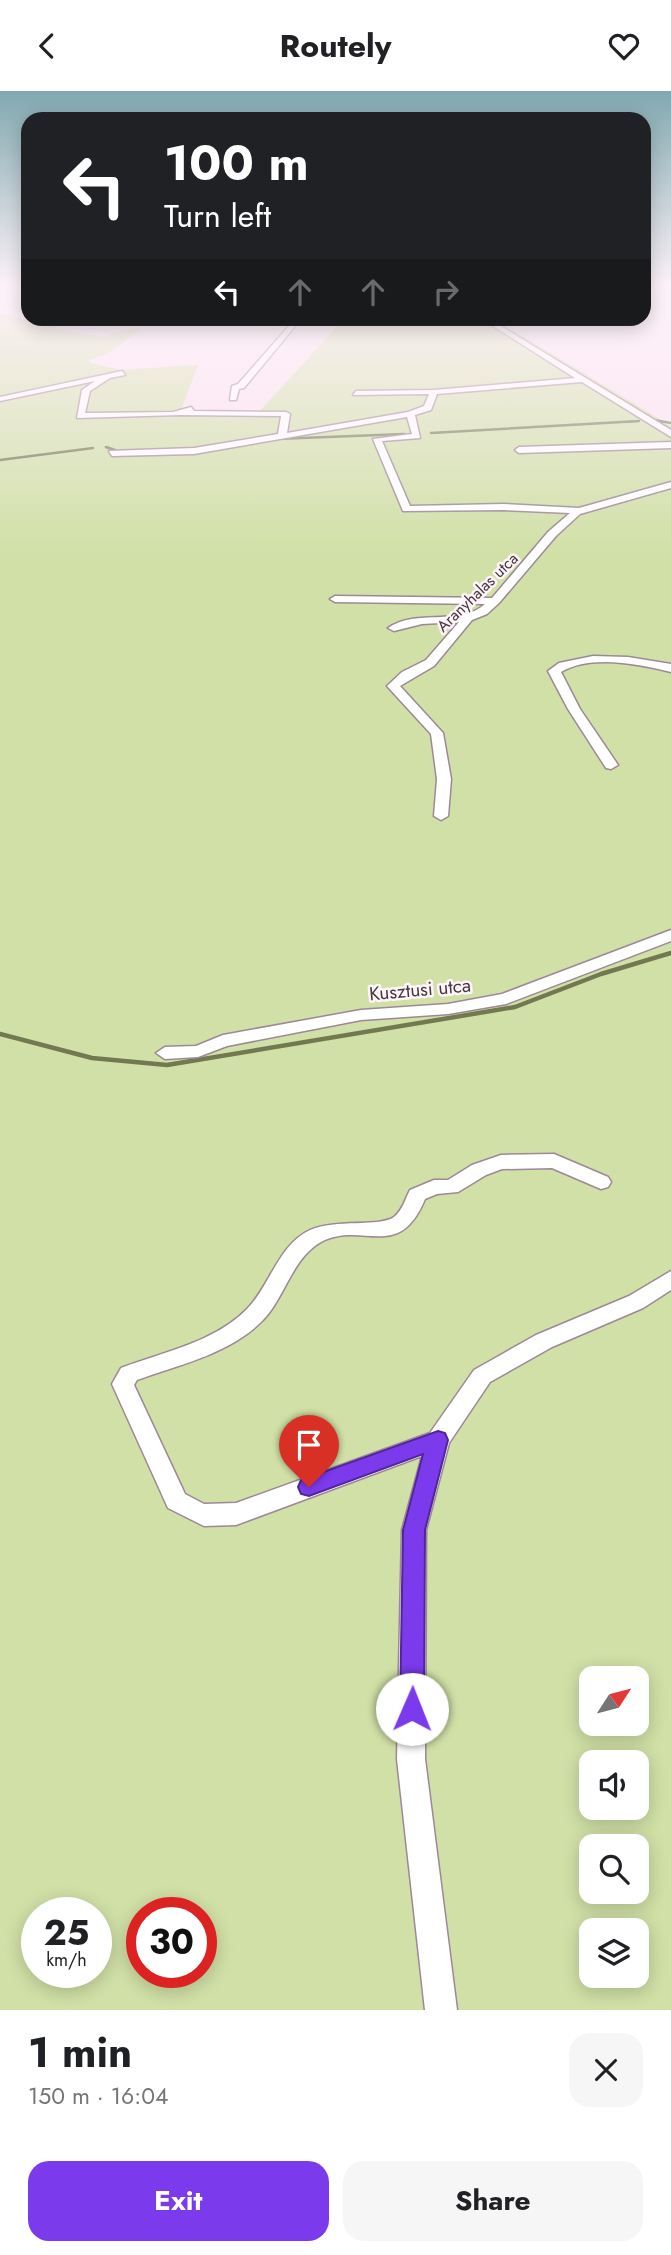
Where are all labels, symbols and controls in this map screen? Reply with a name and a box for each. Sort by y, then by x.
text: Routely [280,23,391,69]
icon: back [28,27,66,65]
icon: heart [605,27,643,65]
text: 100 m [164,128,309,198]
icon: left [49,140,140,231]
text: Turn left [164,193,271,239]
icon: left [208,273,246,311]
icon: ahead [281,273,319,311]
icon: ahead [354,273,392,311]
icon: right [427,273,465,311]
street label: Aranyhalas utca [431,547,523,637]
street label: Kusztusi utca [368,972,472,1007]
pin [279,1415,339,1487]
icon: arrive [290,1426,328,1464]
north arrow [579,1666,649,1736]
map controls [579,1666,649,1988]
position arrow [375,1672,449,1746]
button: sound [579,1750,649,1820]
button: search [579,1834,649,1904]
speed limit sign: 30 [126,1897,217,1988]
text: 25 [44,1908,89,1958]
button: layers [579,1918,649,1988]
text: km/h [46,1947,87,1973]
text: 1 min [28,2022,132,2083]
button: close [569,2033,643,2107]
text: 150 m · 16:04 [28,2079,168,2113]
button: Exit [28,2161,329,2241]
button: Share [343,2161,643,2241]

